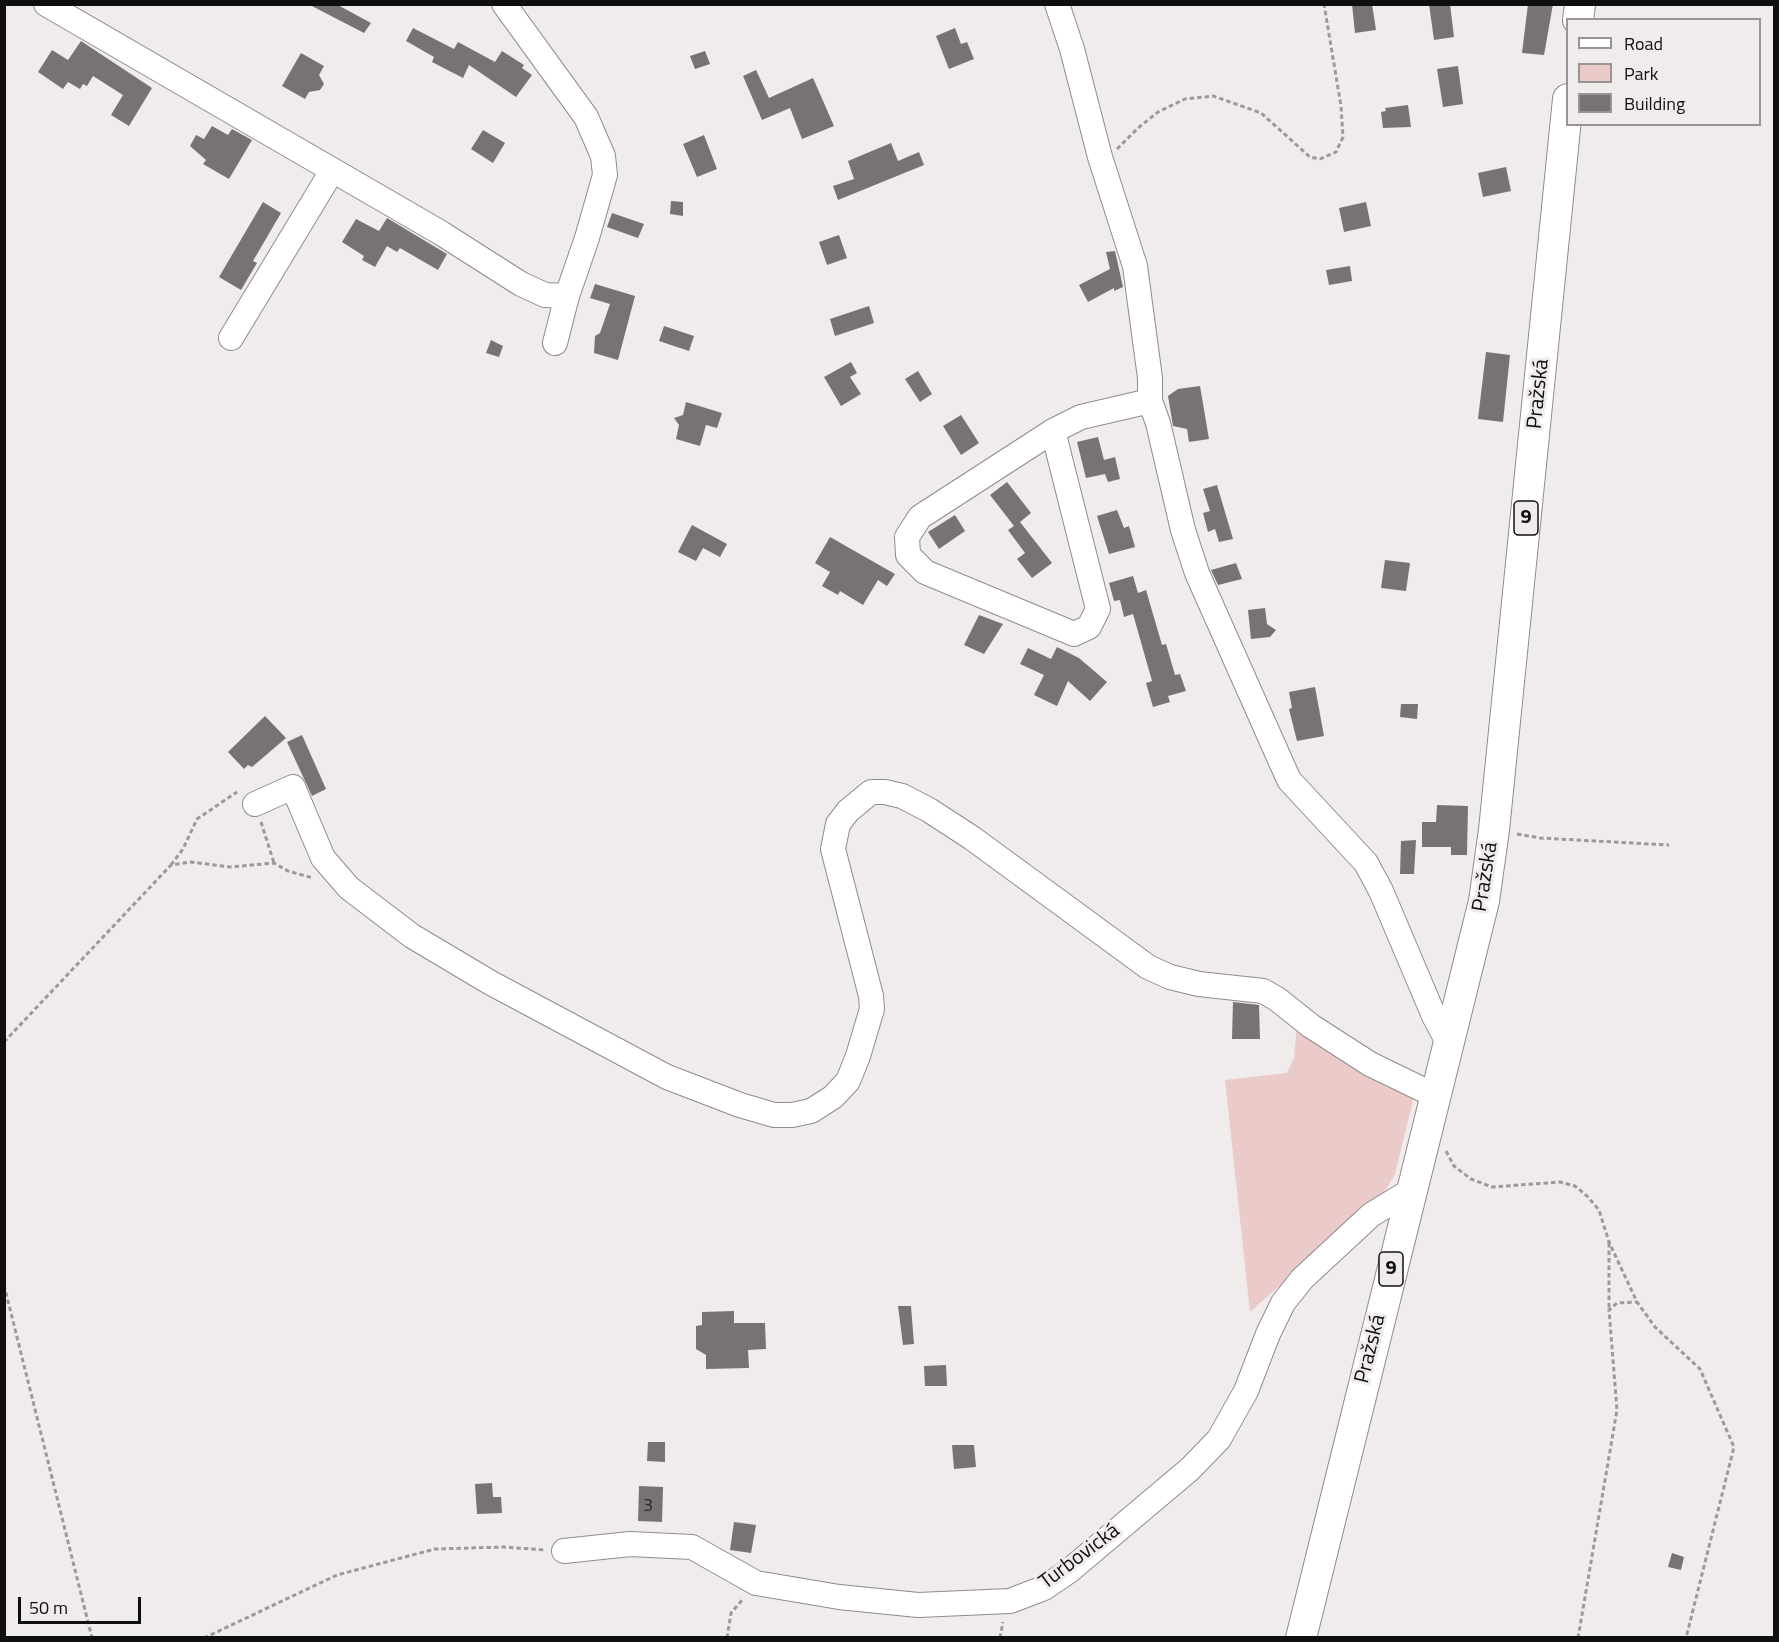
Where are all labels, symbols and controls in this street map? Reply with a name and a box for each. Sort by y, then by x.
legend [1566,18,1761,126]
text: Road [1624,30,1663,57]
text: Park [1624,60,1658,87]
text: Building [1624,90,1685,117]
street label: Pražská [1523,358,1555,430]
road number: 9 [1514,501,1538,535]
street label: Pražská [1468,840,1504,914]
road number: 9 [1379,1252,1403,1286]
street label: Pražská [1350,1312,1392,1386]
house number: 3 [643,1496,653,1518]
street label: Turbovická [1035,1519,1125,1595]
scale bar [21,1585,144,1623]
text: 50 m [29,1594,68,1621]

